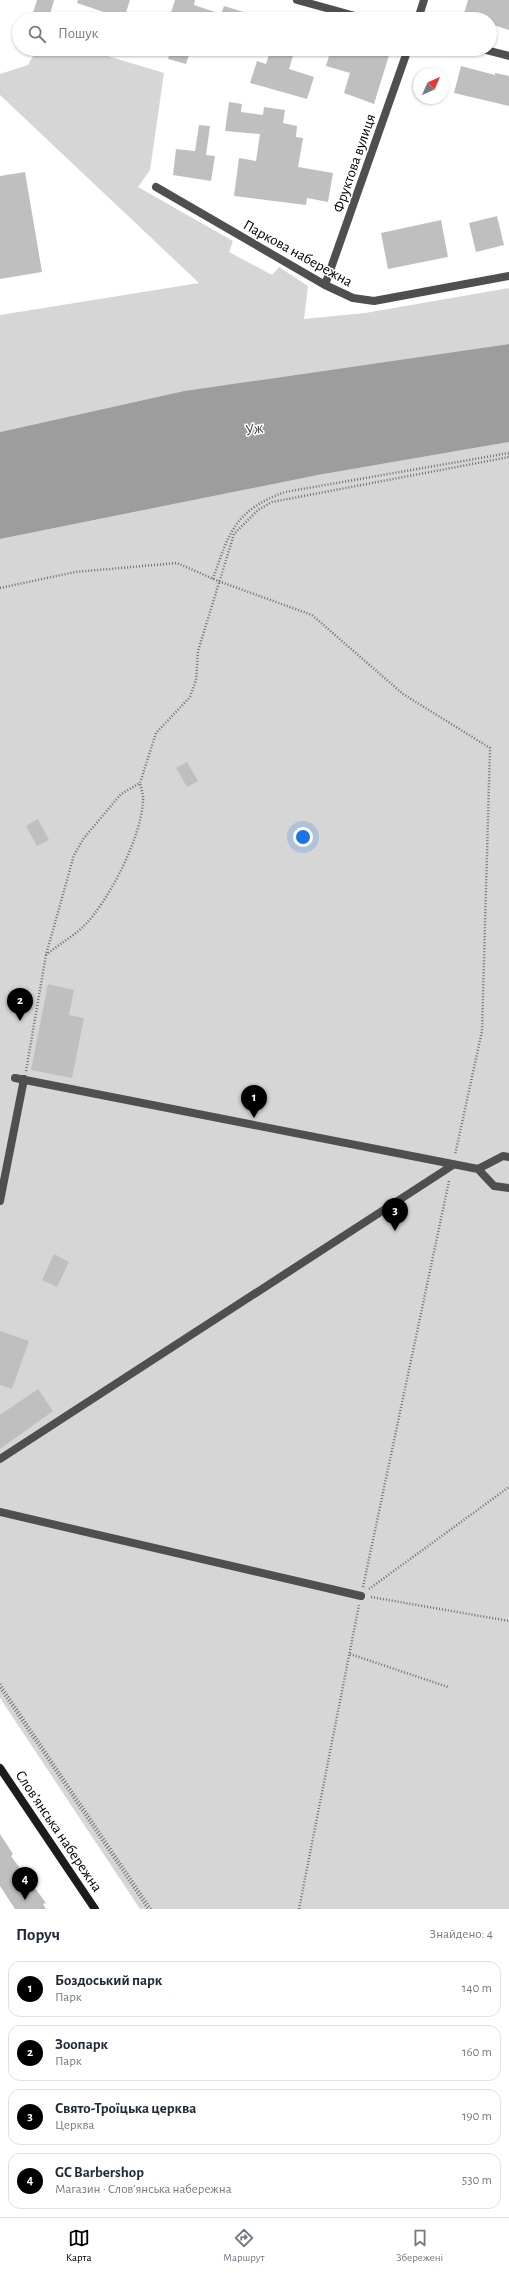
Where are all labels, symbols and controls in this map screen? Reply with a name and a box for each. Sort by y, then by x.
search box [12,12,497,56]
icon: search [26,23,48,45]
text: Пошук [58,26,98,41]
north arrow [413,68,449,104]
street label: Фруктова вулиця [331,112,378,214]
street label: Паркова набережна [241,217,355,290]
water label: Уж [244,419,265,439]
your location [293,827,313,847]
pin: 2 [7,988,33,1021]
pin: 1 [241,1085,267,1118]
pin: 3 [382,1198,408,1231]
street label: Словʼянська набережна [12,1768,105,1895]
pin: 4 [12,1867,38,1900]
text: Поруч [16,1926,60,1943]
text: Знайдено: 4 [430,1928,493,1941]
text: Боздоський парк [55,1973,162,1988]
text: 1 [28,1982,32,1995]
text: 140 m [462,1982,492,1995]
text: Парк [55,1991,82,2004]
text: Зоопарк [55,2037,108,2052]
text: 2 [27,2046,33,2059]
text: 160 m [462,2046,492,2059]
text: Парк [55,2055,82,2068]
text: Свято-Троїцька церква [55,2101,196,2116]
text: 3 [27,2110,33,2123]
text: 190 m [462,2110,492,2123]
text: Церква [55,2119,94,2132]
text: GC Barbershop [55,2165,144,2180]
text: 4 [27,2174,33,2187]
text: 530 m [462,2174,492,2187]
text: Магазин · Словʼянська набережна [55,2183,232,2196]
tab: Карта [66,2227,92,2264]
tab: Маршрут [223,2227,264,2264]
tab: Збережені [396,2227,443,2264]

